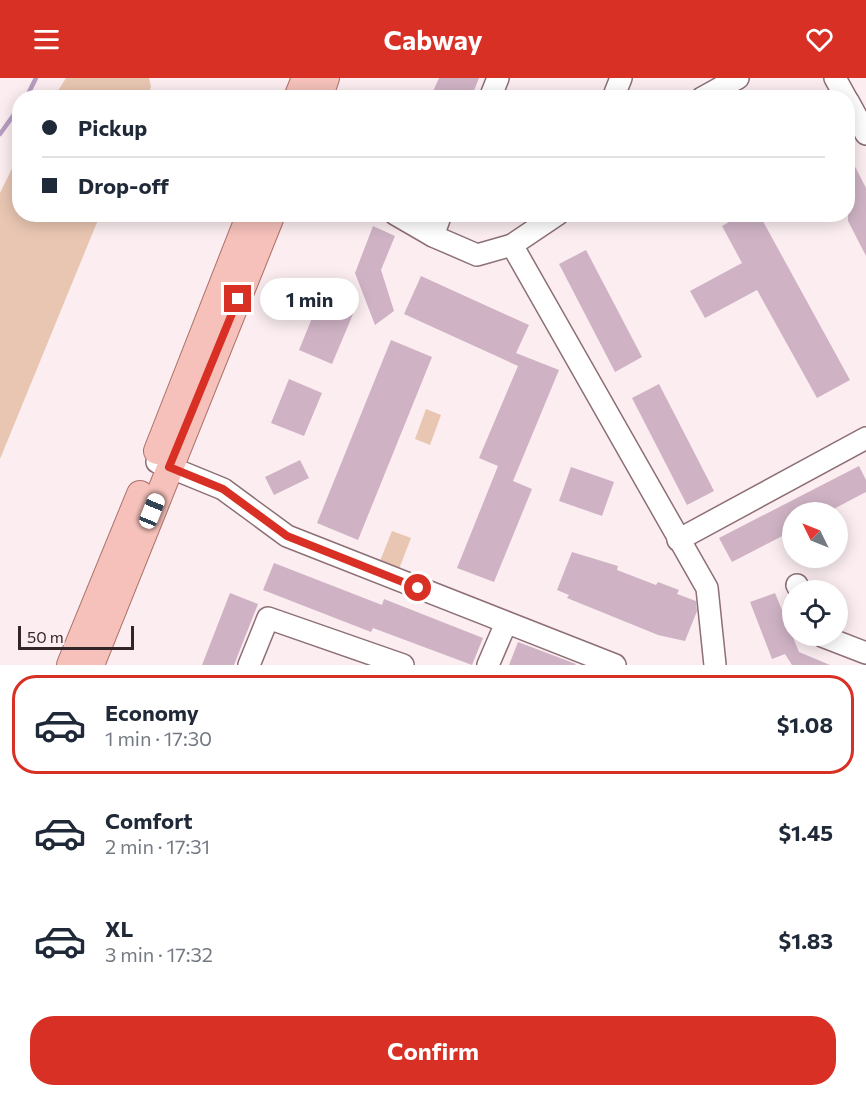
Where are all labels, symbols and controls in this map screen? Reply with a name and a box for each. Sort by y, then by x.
icon: menu [30,23,63,56]
text: Cabway [383,23,483,56]
icon: heart [803,23,836,56]
text: Pickup [78,114,147,141]
text: Drop-off [78,172,169,199]
callout: 1 min [259,278,358,320]
route end [224,285,251,312]
text: 1 min [286,287,333,311]
car [137,491,167,531]
north arrow [782,502,848,568]
map controls [782,502,848,646]
route start [404,574,431,601]
button: locate [782,580,848,646]
scale bar [18,623,134,650]
text: 50 m [27,627,64,646]
icon: car [33,698,87,752]
text: Economy [105,699,199,726]
text: $1.08 [777,711,833,738]
text: 1 min · 17:30 [105,726,212,750]
icon: car [33,806,87,860]
text: Comfort [105,807,193,834]
text: $1.45 [778,819,833,846]
text: 2 min · 17:31 [105,834,210,858]
icon: car [33,914,87,968]
text: XL [105,915,133,942]
text: $1.83 [779,927,833,954]
text: 3 min · 17:32 [105,942,213,966]
button: Confirm [30,1016,836,1085]

